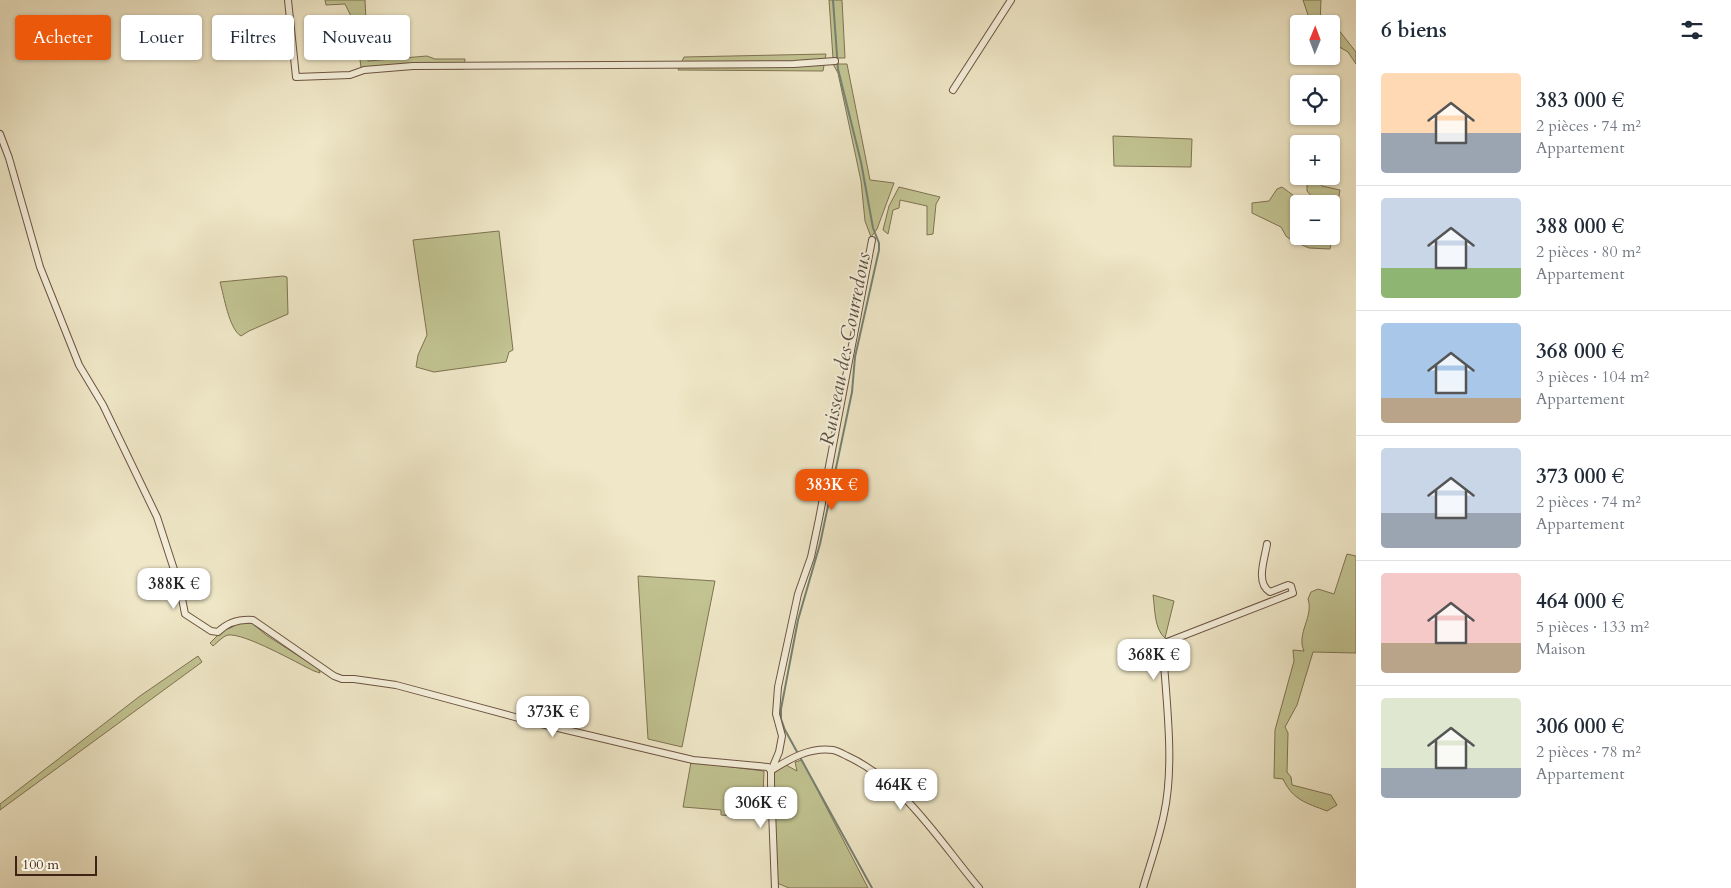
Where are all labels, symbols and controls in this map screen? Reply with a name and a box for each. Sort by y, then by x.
chip: Acheter [15,15,111,60]
chip: Louer [121,15,202,60]
chip: Filtres [212,15,294,60]
chip: Nouveau [304,15,410,60]
north arrow [1290,15,1340,65]
map controls [1290,15,1340,245]
text: 6 biens [1381,16,1447,45]
icon: filters [1678,16,1706,44]
button: locate [1290,75,1340,125]
text: 383 000 € [1536,86,1624,115]
icon: home [1421,93,1481,153]
text: 2 pièces · 74 m² [1536,115,1641,137]
button: + [1290,135,1340,185]
text: Appartement [1536,137,1624,159]
button: − [1290,195,1340,245]
text: 388 000 € [1536,212,1624,241]
icon: home [1421,218,1481,278]
text: 2 pièces · 80 m² [1536,241,1641,263]
water label: Ruisseau des Courredous [813,250,877,448]
text: Appartement [1536,263,1624,285]
text: 368 000 € [1536,337,1624,366]
icon: home [1421,343,1481,403]
text: 3 pièces · 104 m² [1536,366,1649,388]
text: Appartement [1536,388,1624,410]
text: 373 000 € [1536,462,1624,491]
pin: 383K € [791,468,873,511]
icon: home [1421,468,1481,528]
text: 383K € [806,474,858,496]
text: 2 pièces · 74 m² [1536,491,1641,513]
text: Appartement [1536,513,1624,535]
pin: 388K € [133,568,215,610]
text: 388K € [148,573,200,595]
text: 464 000 € [1536,587,1624,616]
icon: home [1421,593,1481,653]
text: 5 pièces · 133 m² [1536,616,1649,638]
pin: 368K € [1113,638,1195,681]
text: Maison [1536,638,1586,660]
text: 368K € [1128,644,1180,666]
pin: 373K € [512,696,594,738]
text: 373K € [527,701,579,723]
text: 306 000 € [1536,712,1624,741]
icon: home [1421,718,1481,778]
text: 2 pièces · 78 m² [1536,741,1641,763]
text: Appartement [1536,763,1624,785]
pin: 464K € [860,768,942,811]
text: 464K € [875,774,927,796]
pin: 306K € [720,786,802,829]
text: 306K € [735,792,787,814]
scale bar [15,853,98,876]
text: 100 m [22,855,59,874]

